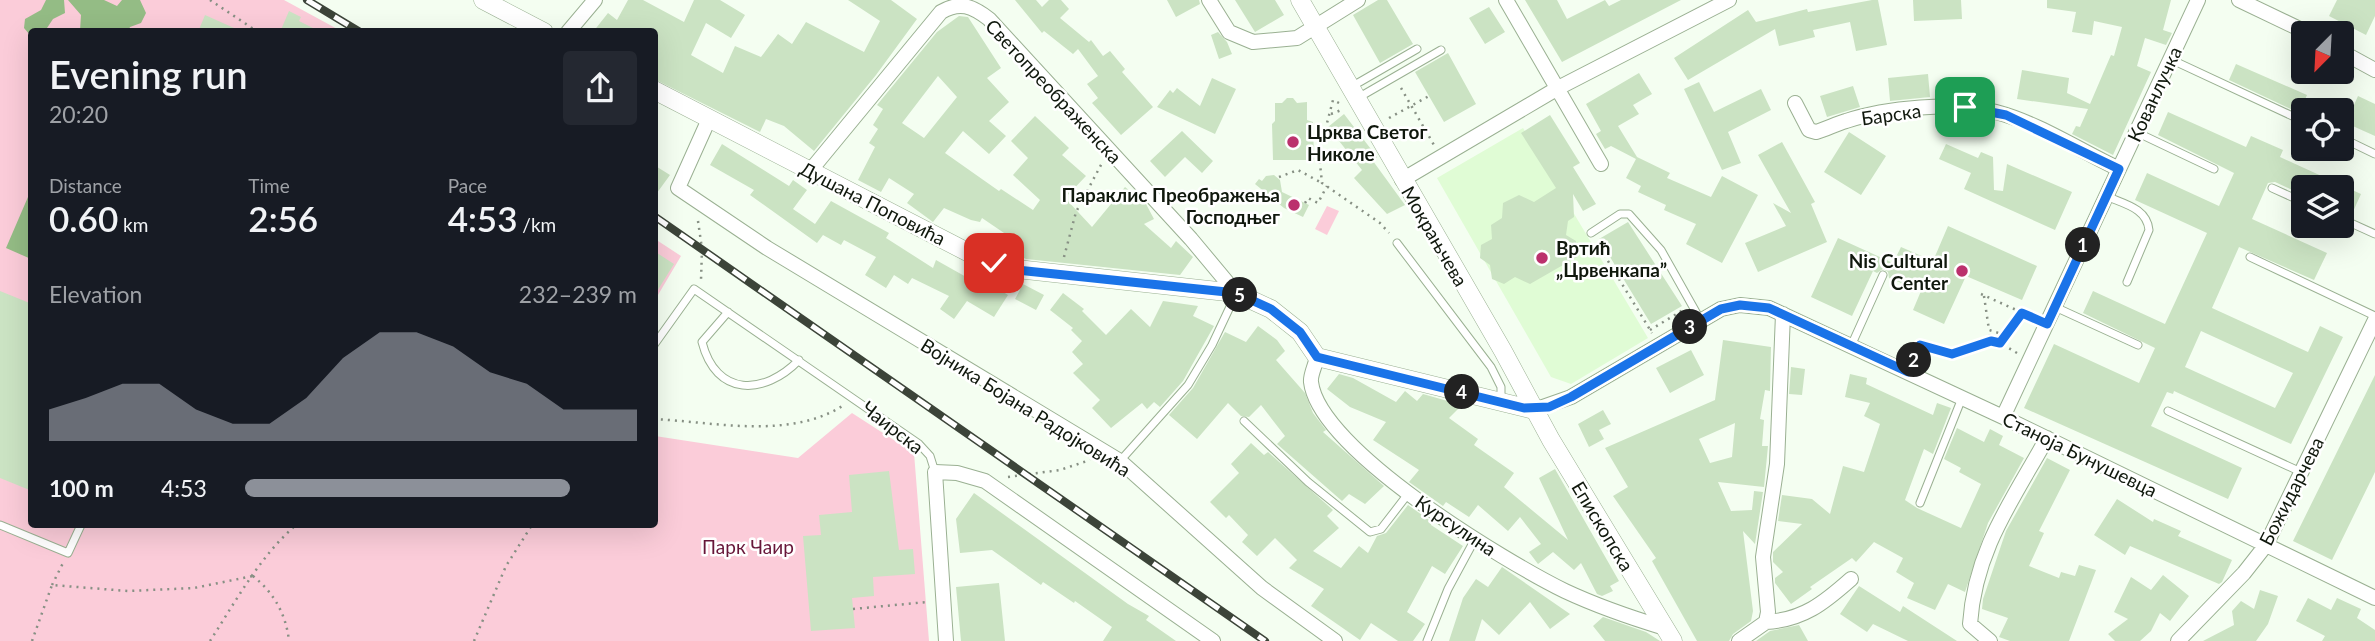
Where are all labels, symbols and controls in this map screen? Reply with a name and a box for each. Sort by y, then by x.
street label: Светопреображенска [981,14,1127,168]
north arrow [2291,21,2354,84]
map controls [2291,21,2354,238]
street label: Кованлучка [2122,43,2186,145]
text: Evening run [49,51,248,97]
button: share [563,51,637,125]
pin [1935,77,1995,137]
icon: arrive [1946,88,1984,126]
street label: Барска [1860,98,1922,130]
button: locate [2291,98,2354,161]
text: 20:20 [49,100,108,128]
place label: Црква Светог Николе [1307,120,1427,165]
marker: Црква Светог Николе [1285,134,1301,150]
street label: Душана Поповића [796,156,950,250]
text: Distance [49,174,122,197]
text: Time [248,174,290,197]
text: Pace [448,174,487,197]
button: layers [2291,175,2354,238]
street label: Мокрањчева [1397,182,1473,290]
place label: Параклис Преображења Господњег [1062,183,1280,228]
text: 0.60 [49,197,118,239]
text: 2:56 [248,197,318,239]
text: 4:53 [448,197,517,239]
marker: Параклис Преображења Господњег [1286,197,1302,213]
text: km [118,213,148,236]
text: /km [517,213,556,236]
pin: 1 [2066,228,2100,262]
pin [964,233,1024,293]
text: 1 [2077,233,2088,256]
place label: Вртић „Црвенкапа” [1556,236,1667,281]
icon: check [975,244,1013,282]
place label: Nis Cultural Center [1849,249,1949,294]
marker: Вртић „Црвенкапа” [1534,250,1550,266]
marker: Nis Cultural Center [1954,263,1970,279]
pin: 5 [1222,278,1258,312]
text: Elevation [49,280,142,308]
text: 232–239 m [519,280,637,308]
text: 5 [1234,283,1245,306]
pin: 3 [1672,310,1708,344]
text: 3 [1684,315,1695,338]
street label: Војника Бојана Радојковића [917,333,1135,481]
pin: 2 [1896,342,1932,378]
text: 2 [1908,348,1919,371]
pin: 4 [1444,374,1480,410]
text: 4 [1456,380,1467,403]
street label: Чаирска [858,396,928,458]
street label: Станоја Бунушевца [1999,407,2161,501]
street label: Божидарчева [2254,433,2328,549]
text: 100 m [49,474,114,502]
text: 4:53 [161,474,207,502]
street label: Епископска [1567,477,1639,575]
street label: Курсулина [1411,490,1501,560]
park label: Парк Чаир [702,535,794,558]

